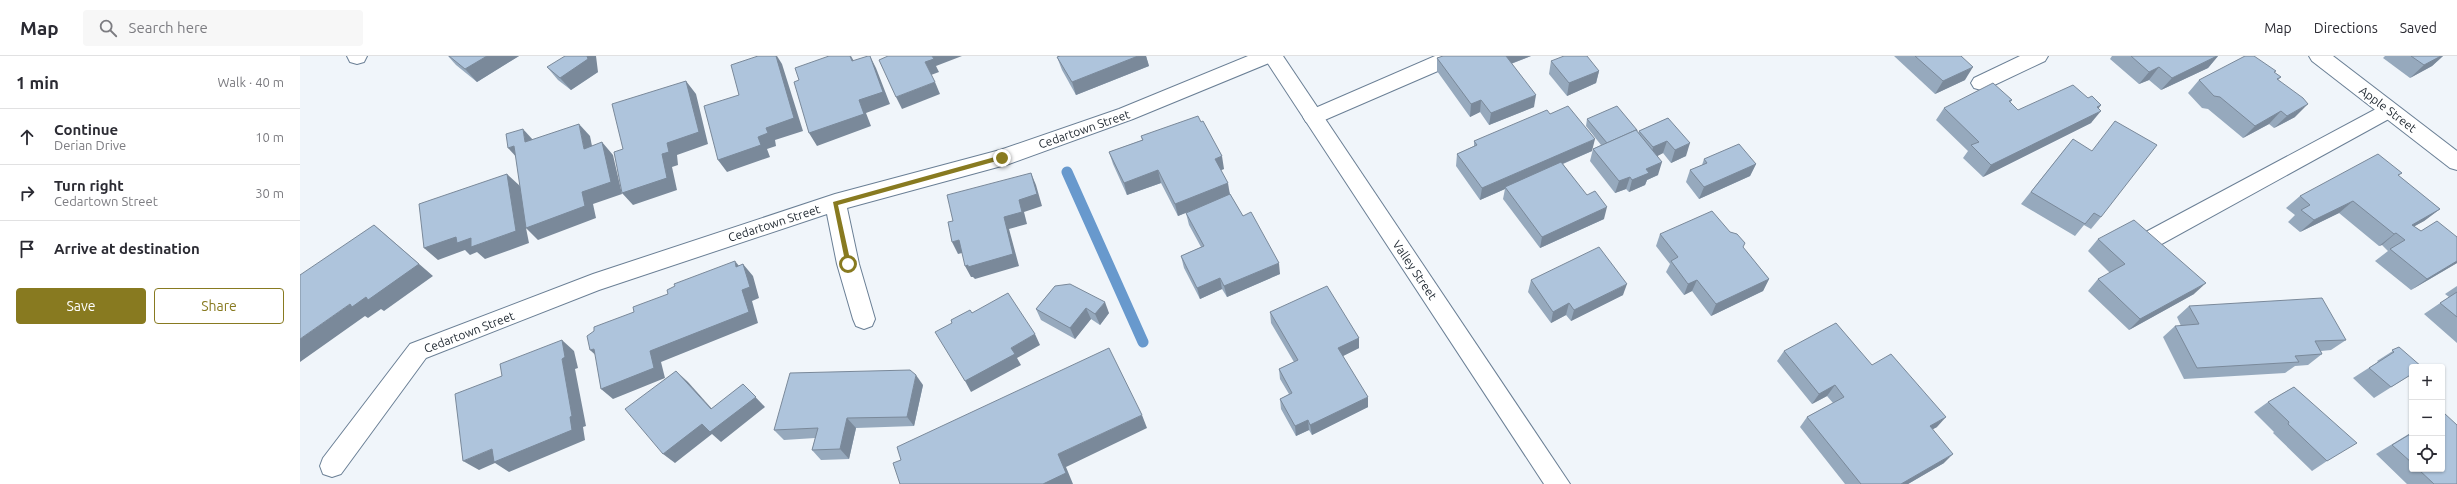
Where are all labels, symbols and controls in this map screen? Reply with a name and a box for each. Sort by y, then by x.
search box [83,10,363,46]
text: Map [20,17,59,39]
icon: search [97,17,119,39]
text: Search here [129,19,208,36]
text: Map [2264,20,2292,36]
text: Directions [2314,20,2378,36]
text: Saved [2400,20,2437,36]
text: 1 min [16,73,59,92]
text: Walk · 40 m [218,75,284,89]
street label: Apple Street [2357,83,2419,135]
street label: Cedartown Street [1037,107,1132,151]
text: Continue [54,121,118,138]
icon: ahead [16,126,38,148]
text: 10 m [255,130,284,144]
text: Derian Drive [54,138,126,152]
route end [993,149,1011,167]
text: Turn right [54,177,124,194]
icon: right [16,182,38,204]
text: 30 m [255,186,284,200]
text: Cedartown Street [54,194,158,208]
street label: Cedartown Street [726,202,822,244]
icon: arrive [16,238,38,260]
street label: Valley Street [1390,238,1440,302]
text: Arrive at destination [54,240,200,257]
route start [839,255,857,273]
button: Save [16,288,146,324]
button: Share [154,288,284,324]
street label: Cedartown Street [422,309,516,355]
map controls [2409,364,2445,472]
button: + [2409,364,2445,400]
button: − [2409,400,2445,436]
button: locate [2409,436,2445,472]

